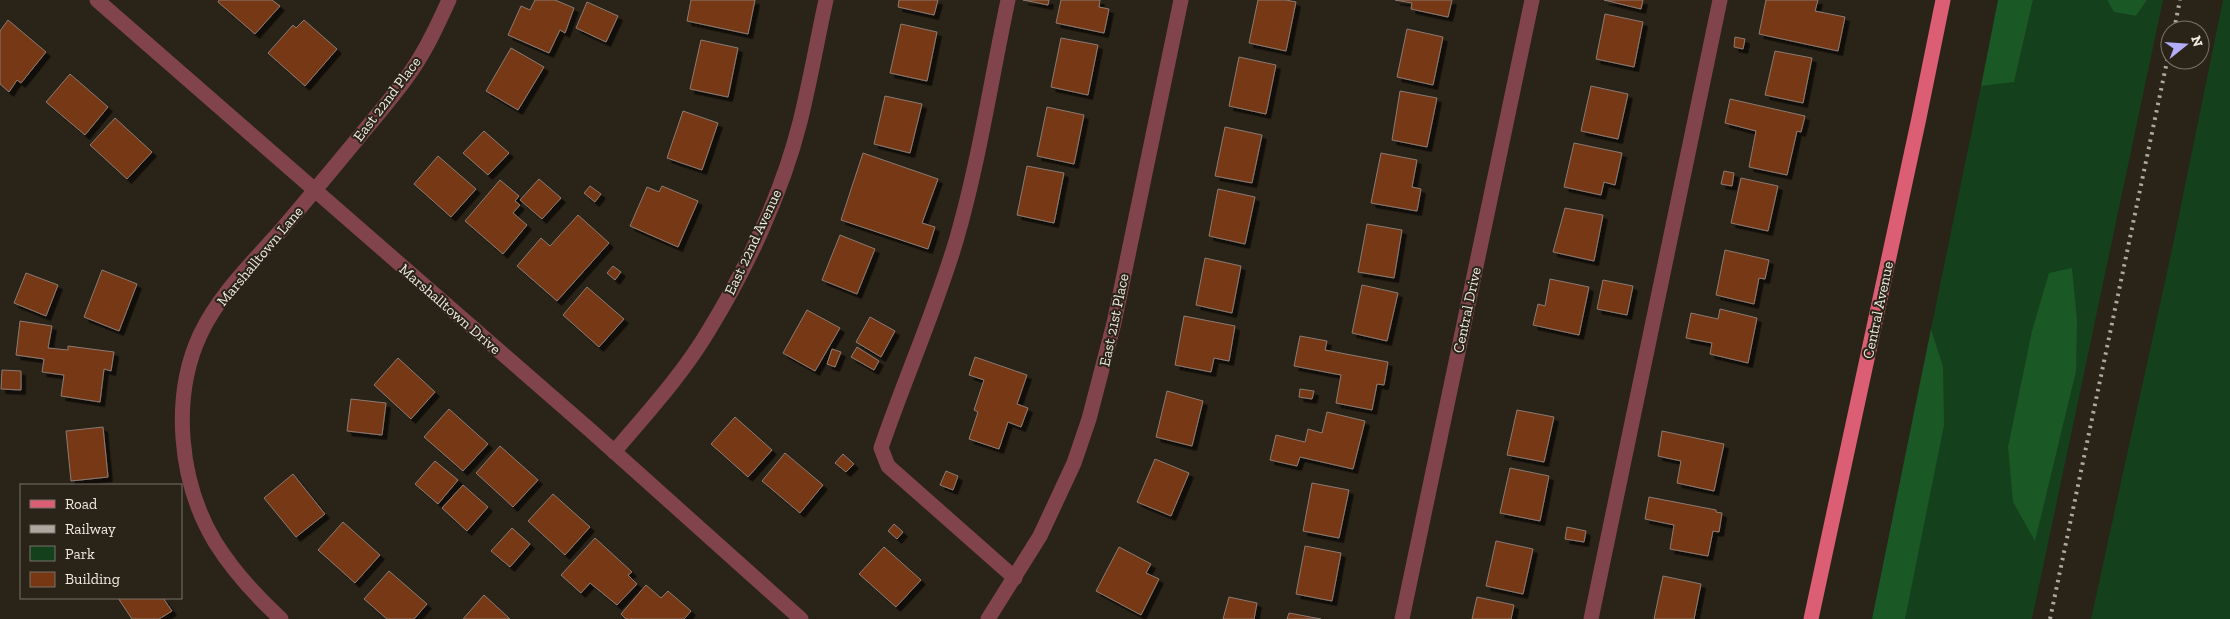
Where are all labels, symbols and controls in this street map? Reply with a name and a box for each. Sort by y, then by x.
north arrow [2160,20,2210,70]
text: N [2187,34,2207,49]
street label: East 22nd Place [349,53,425,145]
street label: East 22nd Avenue [721,186,785,298]
street label: Marshalltown Lane [213,203,307,309]
street label: Marshalltown Drive [396,260,504,358]
street label: Central Avenue [1859,260,1897,360]
street label: Central Drive [1449,266,1485,354]
street label: East 21st Place [1095,272,1133,368]
legend [20,484,182,599]
text: Road [65,495,98,513]
text: Railway [65,520,116,538]
text: Park [65,545,95,563]
text: Building [65,570,120,588]

